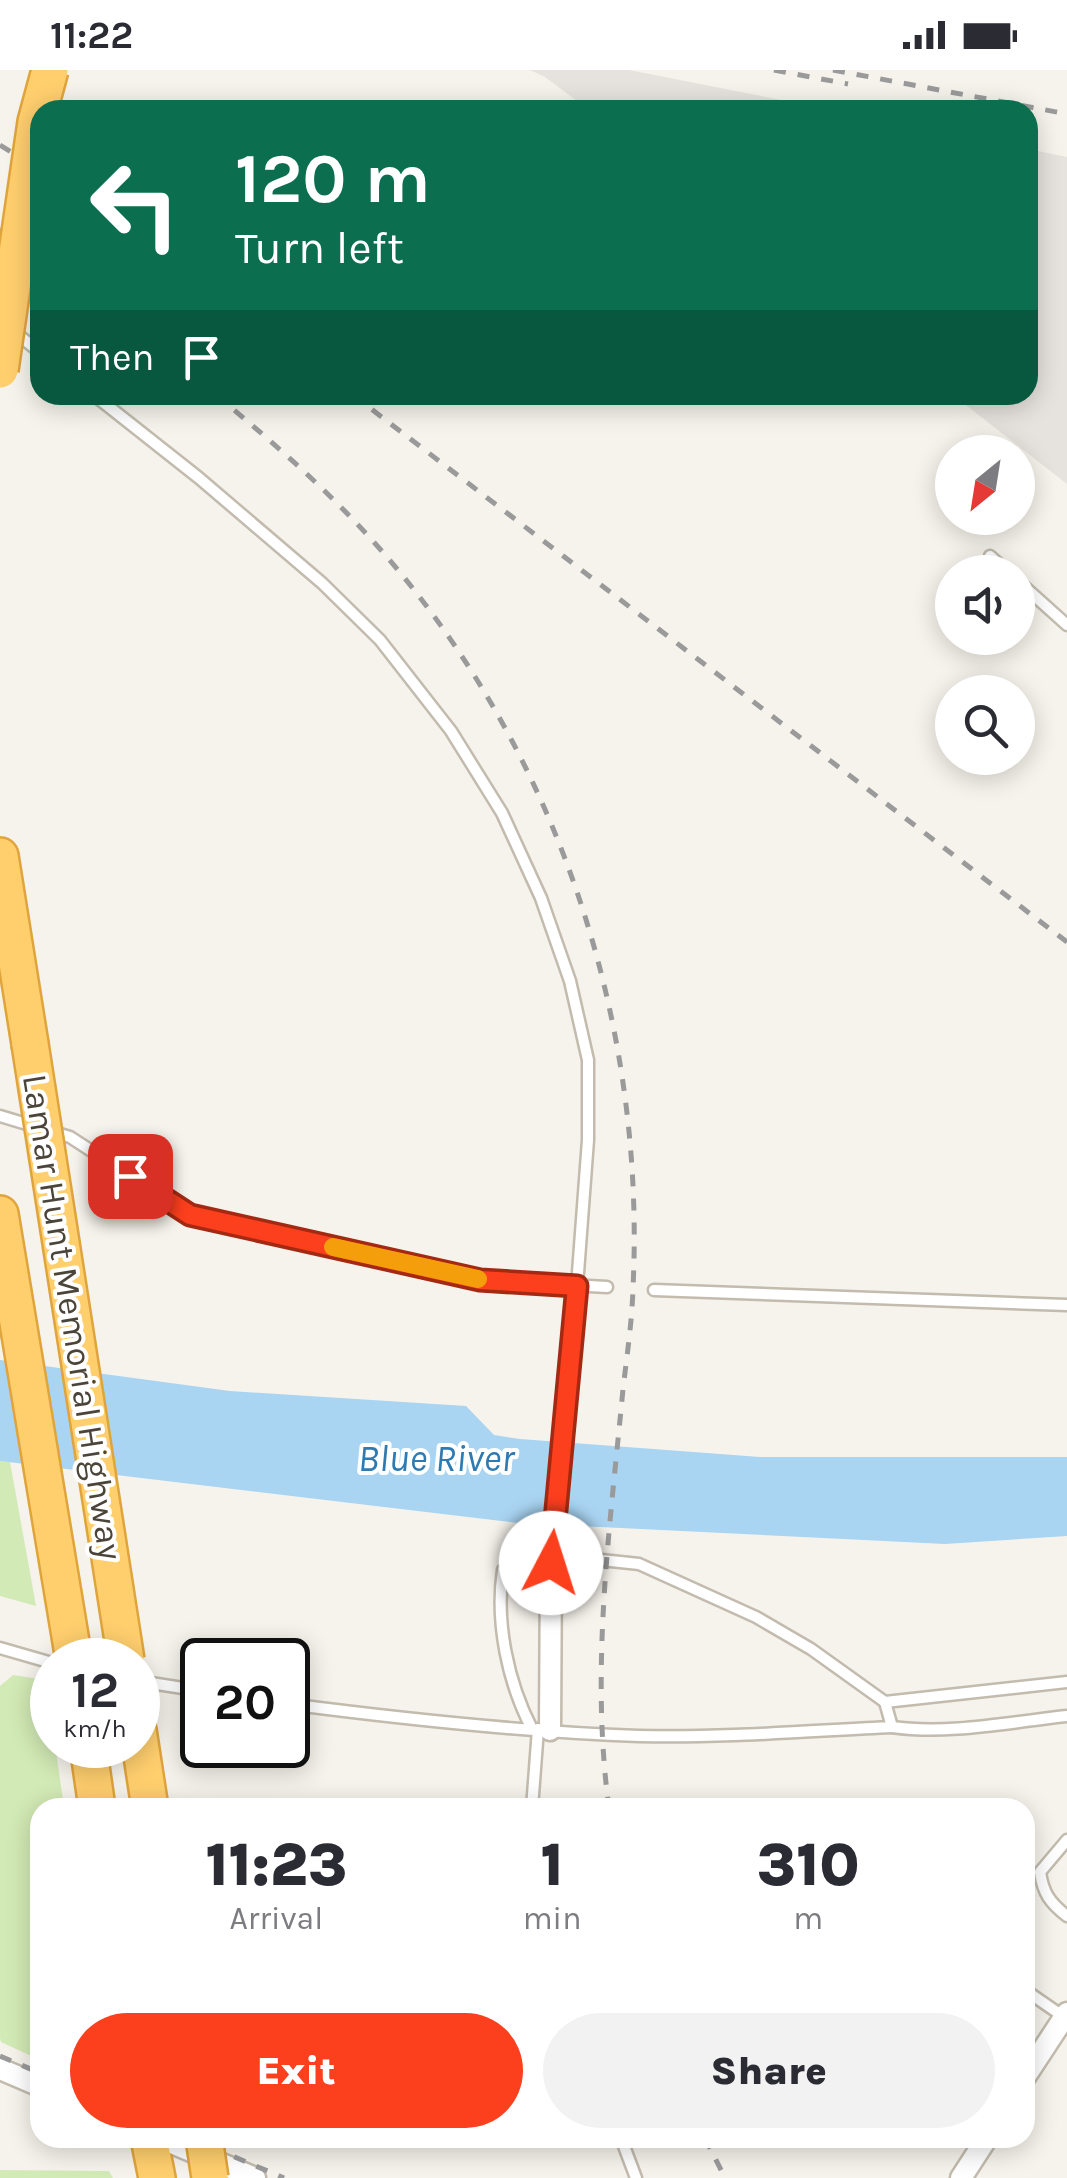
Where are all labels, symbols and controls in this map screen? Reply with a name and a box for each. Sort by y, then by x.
text: 11:22 [50,13,133,58]
text: 120 m [235,138,431,220]
icon: left [70,140,200,270]
text: Turn left [235,222,404,274]
icon: arrive [174,330,229,385]
text: Then [70,335,154,380]
north arrow [935,435,1035,535]
map controls [935,435,1035,775]
button: sound [935,555,1035,655]
button: search [935,675,1035,775]
street label: Lamar Hunt Memorial Highway [14,1071,131,1563]
pin [88,1134,173,1219]
icon: arrive [103,1149,158,1204]
water label: Blue River [358,1436,516,1481]
position arrow [499,1511,603,1615]
speed limit sign: 20 [180,1638,310,1768]
text: 12 [71,1661,119,1720]
text: km/h [63,1714,127,1743]
text: 11:23 [205,1830,347,1900]
text: 1 [541,1830,564,1900]
text: 310 [757,1830,860,1900]
text: Arrival [229,1900,323,1937]
text: min [523,1900,581,1937]
text: m [793,1900,823,1937]
button: Exit [70,2013,523,2128]
button: Share [543,2013,995,2128]

